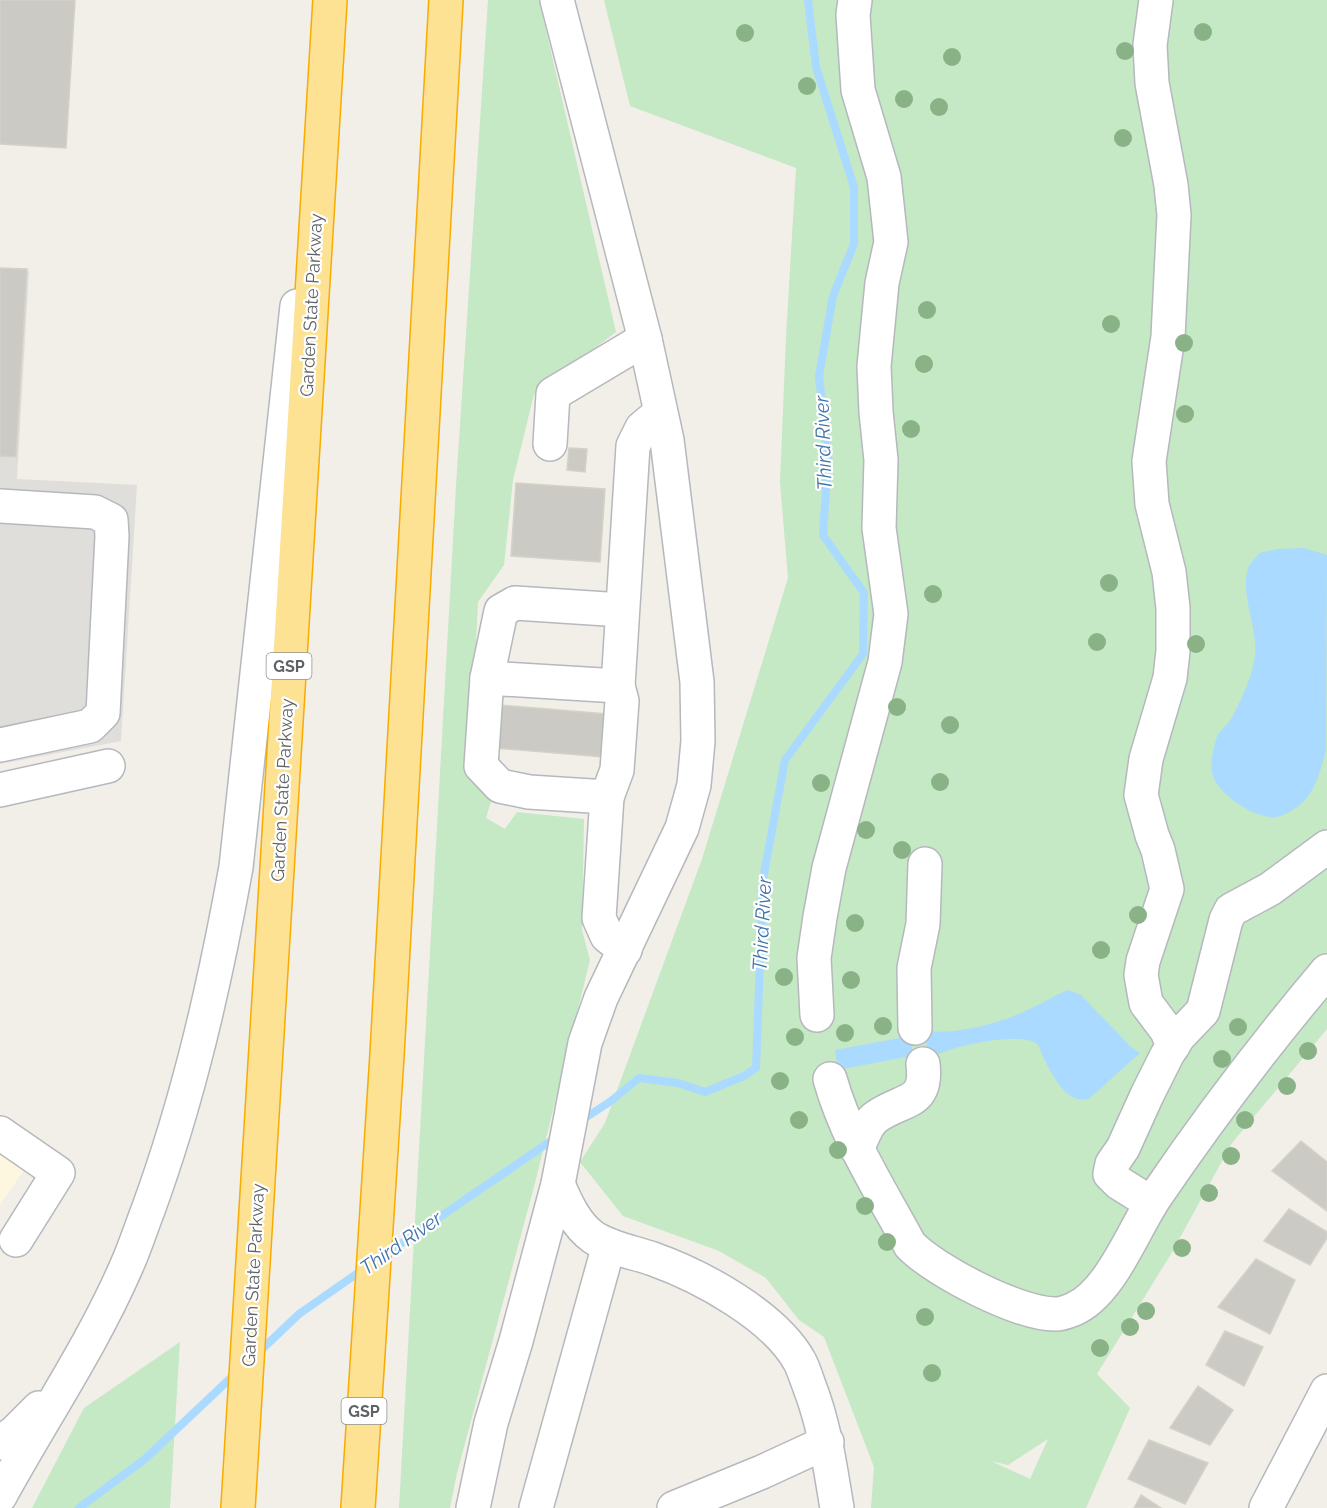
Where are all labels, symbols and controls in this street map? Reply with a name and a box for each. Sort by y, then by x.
street label: Garden State Parkway [296,213,326,397]
water label: Third River [809,394,837,491]
road number: GSP [266,653,312,679]
street label: Garden State Parkway [267,698,297,882]
water label: Third River [748,875,777,972]
street label: Garden State Parkway [238,1183,268,1367]
water label: Third River [355,1205,448,1280]
road number: GSP [342,1398,386,1424]

